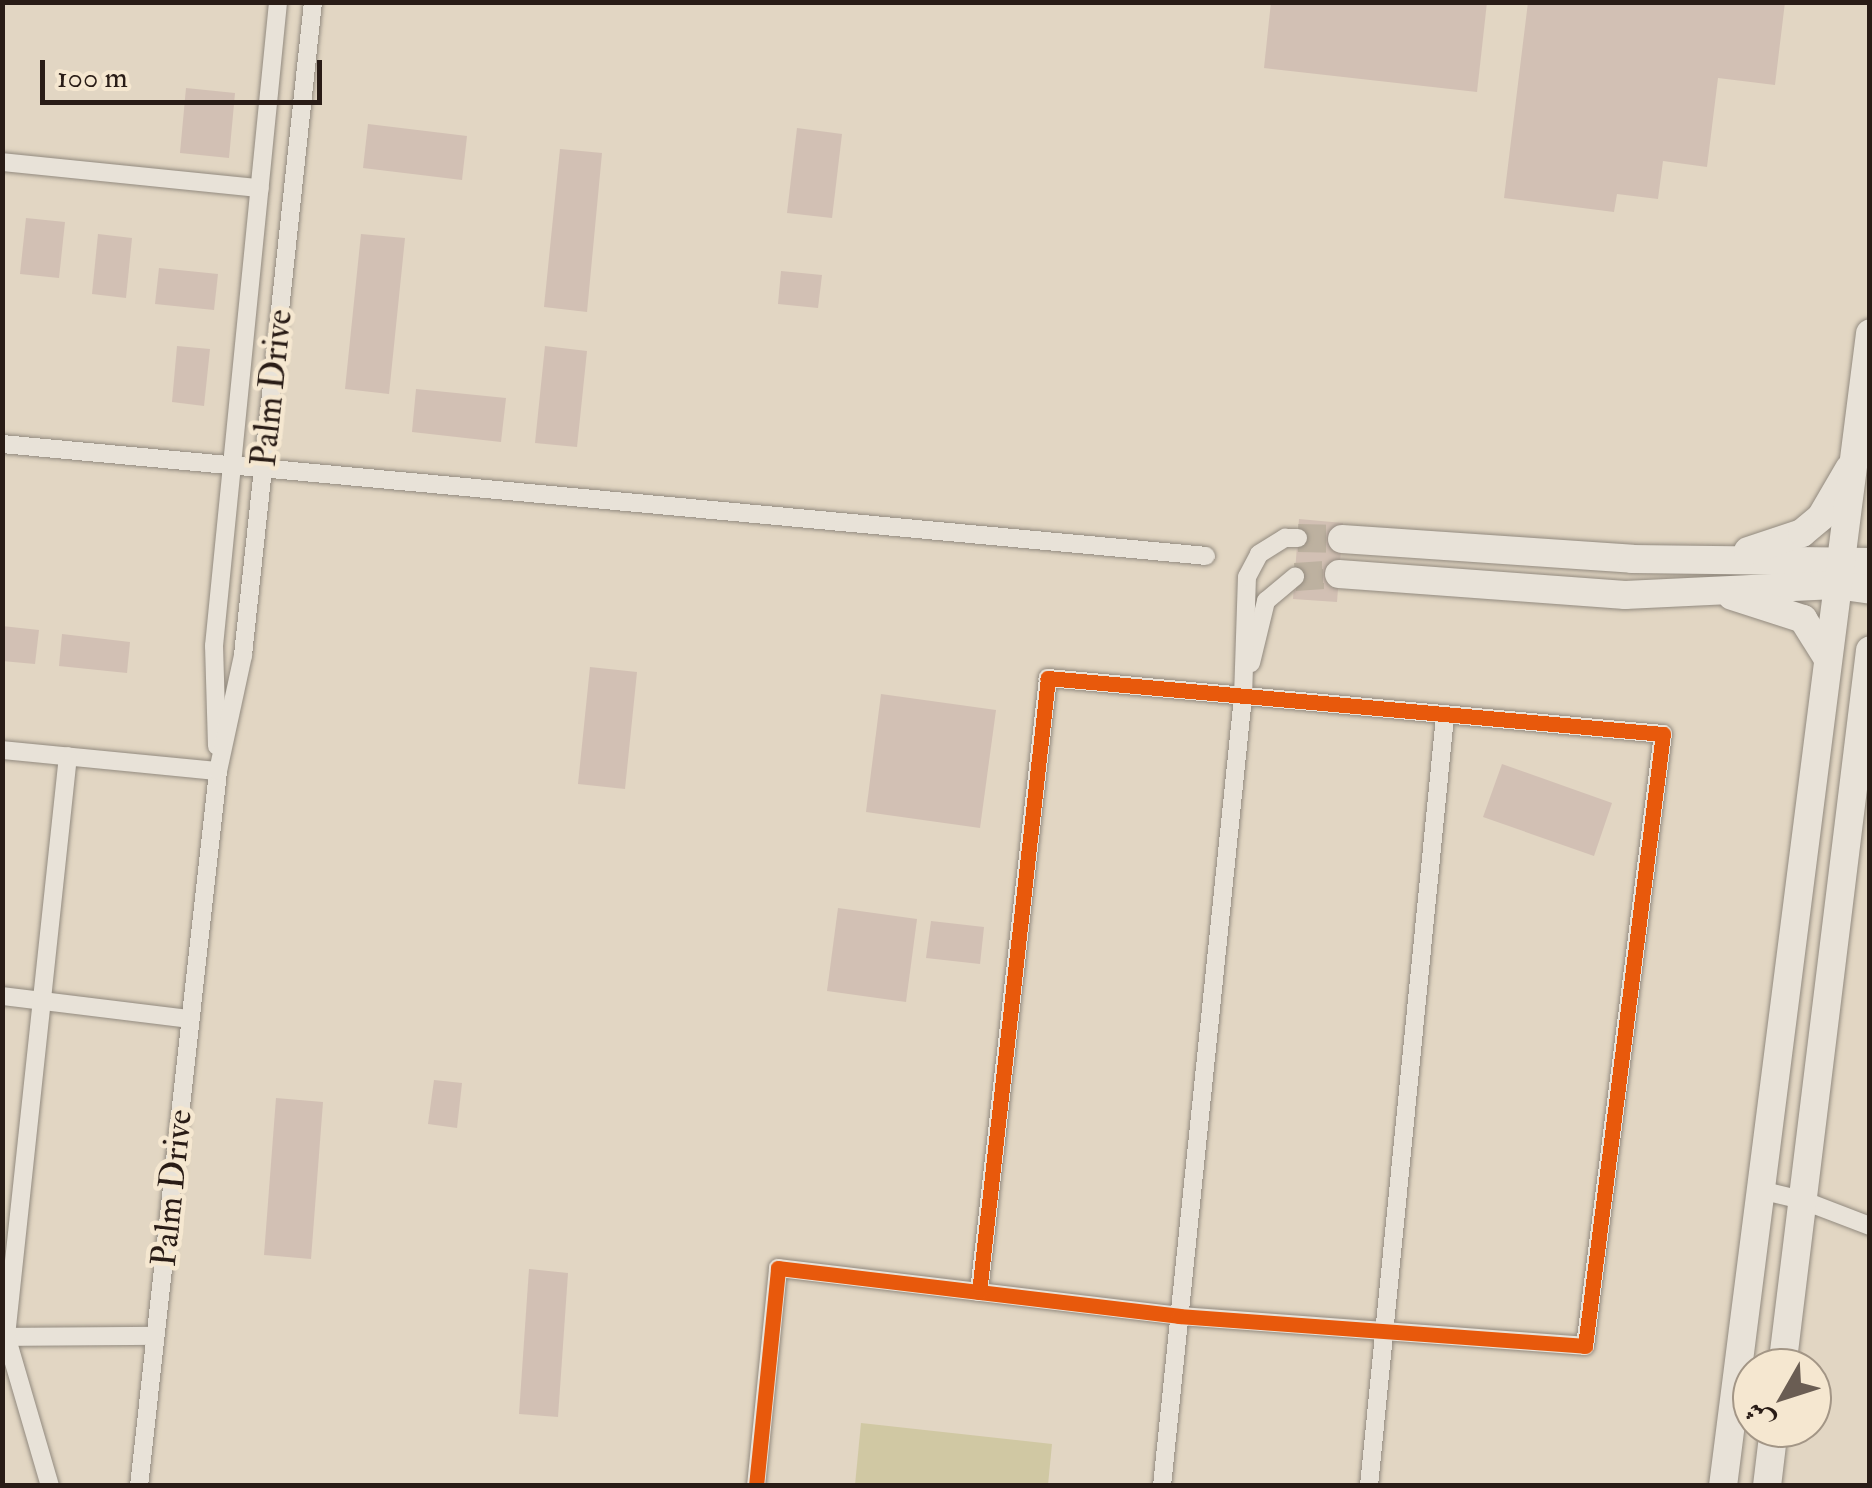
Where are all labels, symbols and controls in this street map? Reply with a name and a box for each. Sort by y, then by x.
scale bar [45,40,328,102]
text: 100 m [57,59,128,96]
street label: Palm Drive [243,307,301,469]
street label: Palm Drive [143,1107,201,1269]
north arrow [1732,1348,1832,1448]
text: ش [1738,1394,1782,1438]

